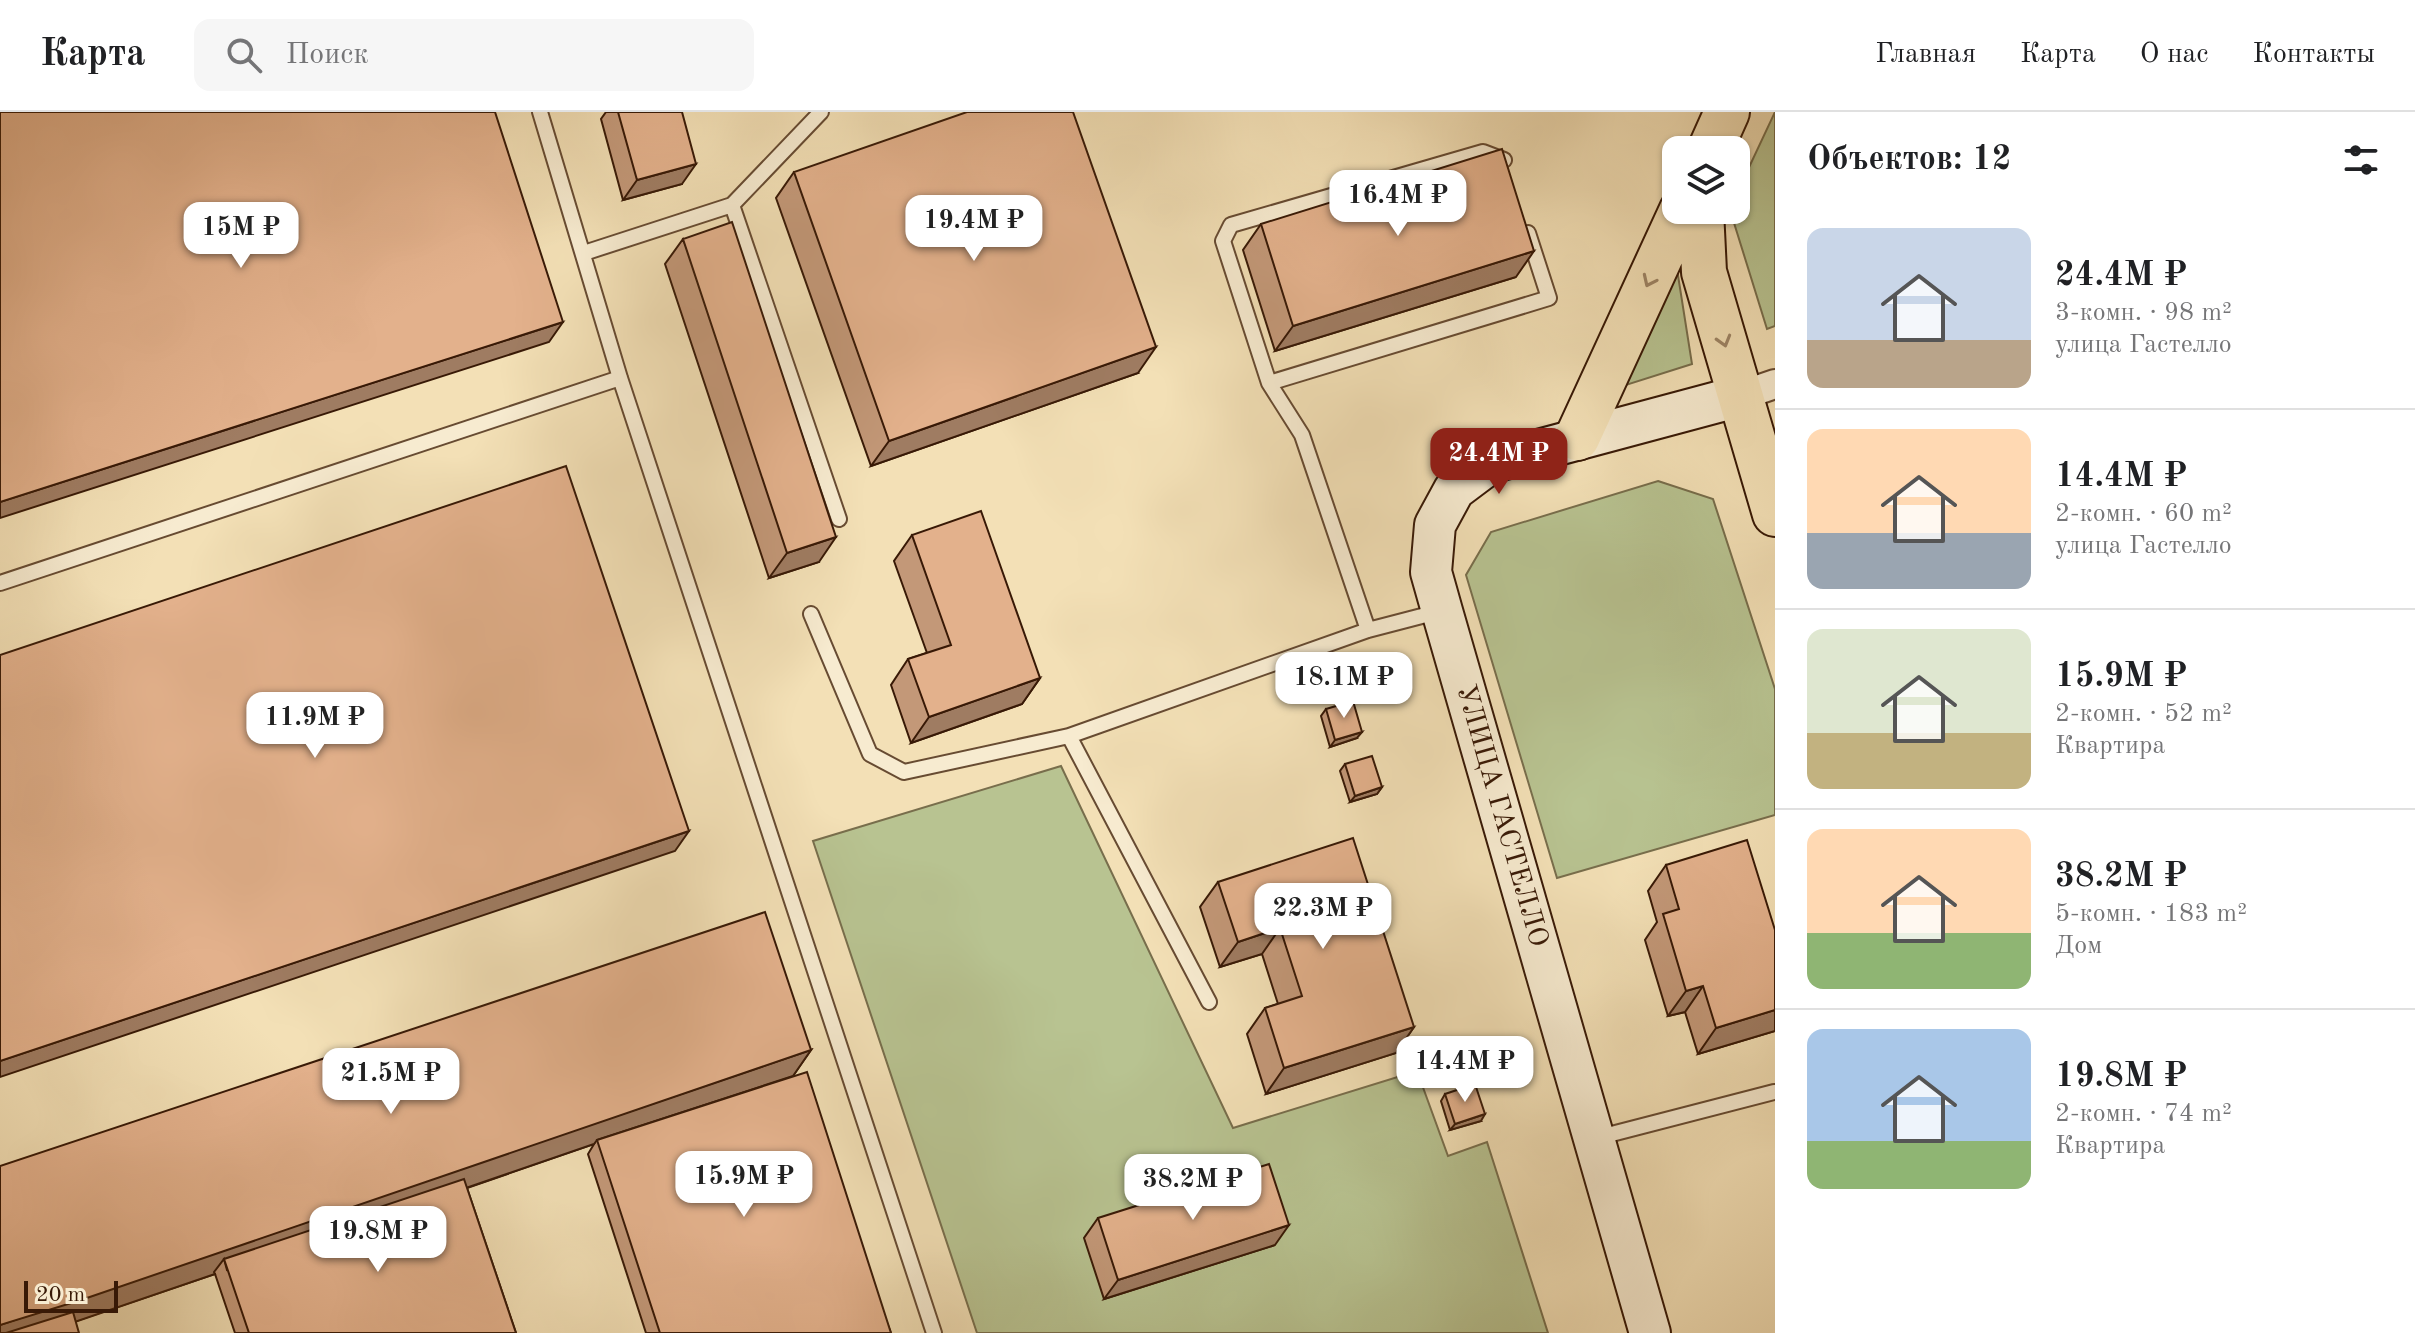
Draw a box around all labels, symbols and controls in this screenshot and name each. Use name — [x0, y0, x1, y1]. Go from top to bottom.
search box — [194, 19, 754, 91]
icon: search — [222, 33, 266, 77]
text: Карта — [40, 36, 146, 74]
text: Поиск — [286, 40, 368, 70]
text: Главная — [1875, 41, 1976, 69]
text: Карта — [2020, 41, 2096, 69]
text: О нас — [2140, 41, 2209, 69]
text: Контакты — [2253, 41, 2375, 69]
map controls — [1662, 136, 1750, 224]
button: layers — [1662, 136, 1750, 224]
icon: filters — [2339, 138, 2383, 182]
text: Объектов: 12 — [1807, 143, 2011, 177]
pin: 16.4M ₽ — [1324, 170, 1472, 238]
text: 16.4M ₽ — [1347, 183, 1449, 209]
pin: 19.4M ₽ — [900, 195, 1048, 263]
pin: 15M ₽ — [185, 202, 297, 270]
text: 19.4M ₽ — [923, 208, 1025, 234]
text: 15M ₽ — [202, 215, 280, 241]
text: 24.4M ₽ — [2055, 259, 2187, 293]
icon: home — [1871, 260, 1967, 356]
one-way arrow — [1643, 272, 1659, 287]
text: 3-комн. · 98 m² — [2055, 300, 2232, 326]
text: улица Гастелло — [2055, 332, 2232, 358]
one-way arrow — [1715, 334, 1732, 347]
pin: 24.4M ₽ — [1425, 428, 1573, 496]
text: 24.4M ₽ — [1448, 441, 1550, 467]
text: 14.4M ₽ — [2055, 460, 2187, 494]
icon: home — [1871, 461, 1967, 557]
text: 2-комн. · 60 m² — [2055, 501, 2232, 527]
text: улица Гастелло — [2055, 533, 2232, 559]
pin: 18.1M ₽ — [1270, 652, 1418, 720]
text: 15.9M ₽ — [2055, 660, 2187, 694]
icon: home — [1871, 661, 1967, 757]
text: 18.1M ₽ — [1293, 665, 1395, 691]
street label: УЛИЦА ГАСТЕЛЛО — [1450, 682, 1552, 950]
pin: 11.9M ₽ — [241, 692, 389, 760]
text: 2-комн. · 52 m² — [2055, 701, 2232, 727]
text: 11.9M ₽ — [264, 705, 366, 731]
text: Квартира — [2055, 733, 2165, 759]
text: 38.2M ₽ — [2055, 860, 2187, 894]
icon: home — [1871, 861, 1967, 957]
pin: 22.3M ₽ — [1249, 883, 1397, 951]
text: 22.3M ₽ — [1272, 896, 1374, 922]
text: 5-комн. · 183 m² — [2055, 901, 2247, 927]
text: Дом — [2055, 933, 2102, 959]
pin: 14.4M ₽ — [1391, 1036, 1539, 1104]
pin: 21.5M ₽ — [317, 1048, 465, 1116]
text: 14.4M ₽ — [1414, 1049, 1516, 1075]
text: 19.8M ₽ — [2055, 1060, 2187, 1094]
text: 21.5M ₽ — [340, 1061, 442, 1087]
icon: home — [1871, 1061, 1967, 1157]
text: 2-комн. · 74 m² — [2055, 1101, 2232, 1127]
text: Квартира — [2055, 1133, 2165, 1159]
pin: 15.9M ₽ — [670, 1151, 818, 1219]
pin: 38.2M ₽ — [1119, 1154, 1267, 1222]
text: 15.9M ₽ — [693, 1164, 795, 1190]
text: 38.2M ₽ — [1142, 1167, 1244, 1193]
pin: 19.8M ₽ — [304, 1206, 452, 1274]
text: 19.8M ₽ — [327, 1219, 429, 1245]
scale bar — [24, 1277, 118, 1313]
text: 20 m — [36, 1284, 85, 1306]

